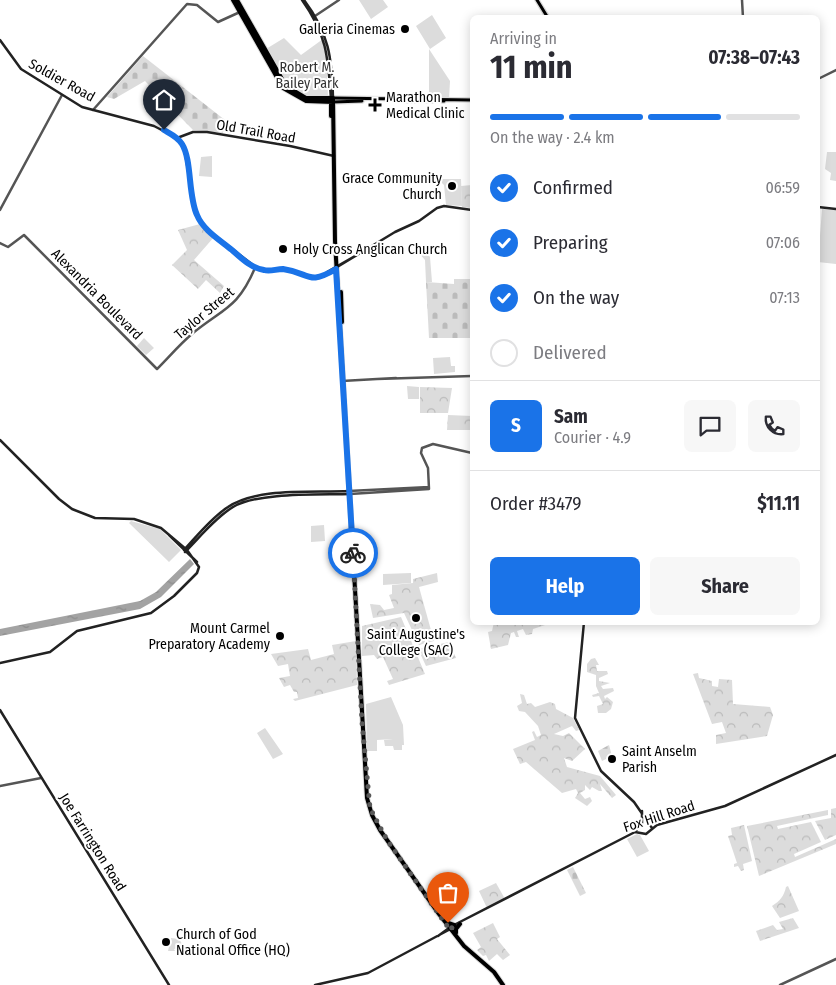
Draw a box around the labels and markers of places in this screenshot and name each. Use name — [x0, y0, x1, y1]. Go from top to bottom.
place label: Galleria Cinemas — [299, 21, 395, 38]
marker: Galleria Cinemas — [399, 23, 411, 35]
pin — [143, 79, 185, 130]
place label: Marathon Medical Clinic — [386, 89, 465, 122]
marker: Marathon Medical Clinic — [368, 98, 382, 112]
place label: Grace Community Church — [342, 170, 443, 203]
marker: Grace Community Church — [446, 180, 458, 192]
place label: Holy Cross Anglican Church — [293, 241, 447, 258]
marker: Holy Cross Anglican Church — [277, 243, 289, 255]
marker: Saint Augustine's College (SAC) — [410, 612, 422, 624]
place label: Mount Carmel Preparatory Academy — [148, 620, 271, 653]
place label: Saint Augustine's College (SAC) — [367, 626, 465, 659]
marker: Mount Carmel Preparatory Academy — [274, 630, 286, 642]
place label: Saint Anselm Parish — [622, 743, 697, 776]
marker: Saint Anselm Parish — [606, 753, 618, 765]
pin — [427, 872, 469, 923]
place label: Church of God National Office (HQ) — [176, 926, 290, 959]
marker: Church of God National Office (HQ) — [160, 936, 172, 948]

